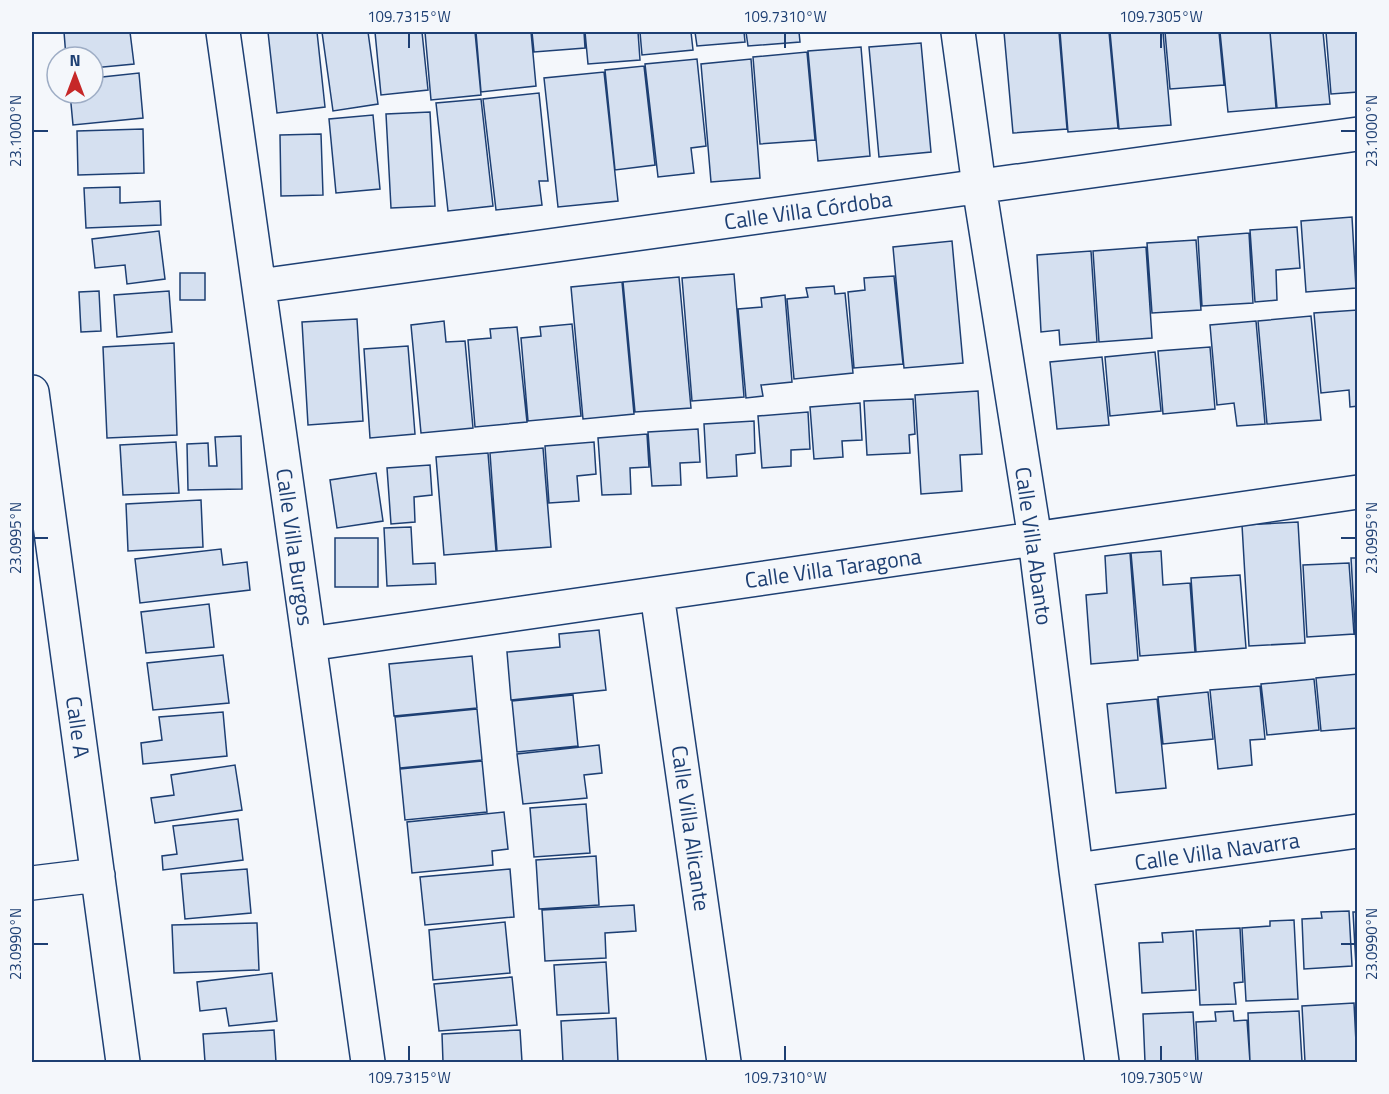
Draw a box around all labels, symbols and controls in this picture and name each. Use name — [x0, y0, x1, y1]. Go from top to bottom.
text: 109.7315°W — [367, 5, 451, 28]
text: 109.7310°W — [743, 5, 827, 28]
text: 109.7305°W — [1119, 5, 1203, 28]
north arrow — [45, 45, 105, 105]
text: N — [69, 48, 81, 72]
text: 23.1000°N — [4, 95, 27, 167]
text: 23.1000°N — [1360, 95, 1383, 167]
street label: Calle Villa Córdoba — [722, 181, 894, 239]
street label: Calle Villa Abanto — [1006, 465, 1062, 627]
street label: Calle Villa Burgos — [267, 466, 323, 628]
text: 23.0995°N — [4, 502, 27, 574]
text: 23.0995°N — [1360, 502, 1383, 574]
street label: Calle Villa Taragona — [743, 539, 923, 597]
street label: Calle A — [57, 694, 99, 760]
street label: Calle Villa Alicante — [663, 743, 719, 913]
street label: Calle Villa Navarra — [1132, 823, 1302, 879]
text: 23.0990°N — [4, 908, 27, 980]
text: 23.0990°N — [1360, 908, 1383, 980]
text: 109.7315°W — [367, 1066, 451, 1089]
text: 109.7310°W — [743, 1066, 827, 1089]
text: 109.7305°W — [1119, 1066, 1203, 1089]

